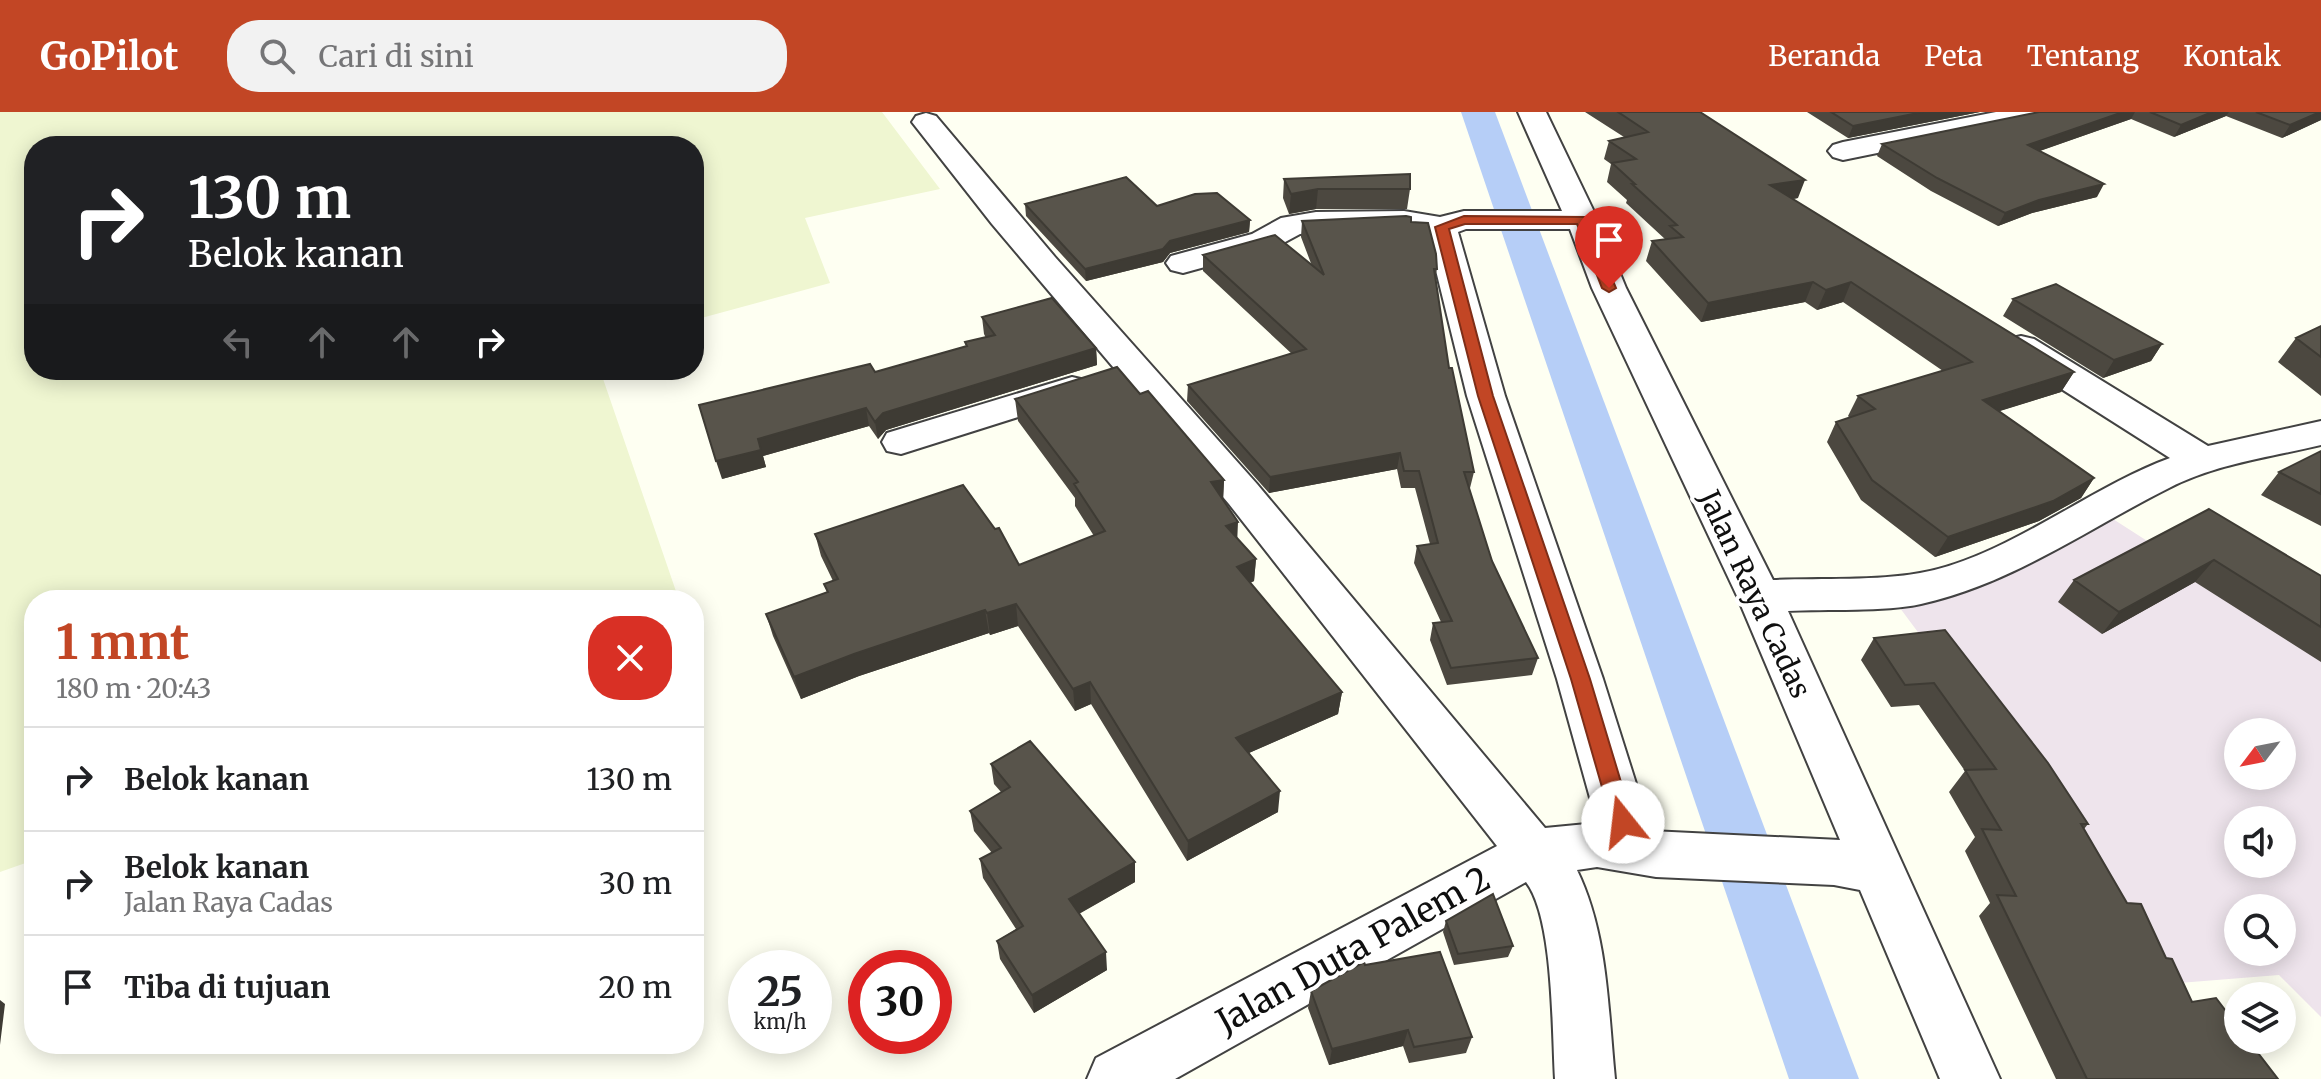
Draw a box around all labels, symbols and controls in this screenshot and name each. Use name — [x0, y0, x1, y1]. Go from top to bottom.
search box — [227, 20, 787, 92]
text: GoPilot — [40, 33, 179, 80]
icon: search — [255, 34, 299, 78]
text: Cari di sini — [319, 37, 474, 75]
text: Beranda — [1768, 38, 1880, 74]
text: Peta — [1924, 38, 1983, 74]
text: Tentang — [2027, 38, 2139, 74]
text: Kontak — [2183, 38, 2281, 74]
text: 130 m — [188, 163, 351, 233]
icon: right — [56, 168, 160, 272]
pin — [1575, 206, 1643, 288]
icon: arrive — [1587, 218, 1631, 262]
text: Belok kanan — [188, 232, 404, 277]
icon: left — [216, 320, 260, 364]
icon: ahead — [300, 320, 344, 364]
icon: ahead — [384, 320, 428, 364]
icon: right — [468, 320, 512, 364]
street label: Jalan Raya Cadas — [1691, 484, 1819, 704]
text: 1 mnt — [56, 612, 189, 672]
button: close — [588, 616, 672, 700]
text: 180 m · 20:43 — [56, 672, 211, 705]
north arrow — [2224, 718, 2296, 790]
map controls — [2224, 718, 2296, 1054]
icon: right — [56, 757, 100, 801]
text: Belok kanan — [124, 760, 309, 798]
text: 130 m — [586, 760, 672, 798]
position arrow — [1581, 780, 1665, 864]
button: sound — [2224, 806, 2296, 878]
text: Belok kanan — [124, 848, 309, 886]
street label: Jalan Duta Palem 2 — [1208, 857, 1497, 1043]
icon: right — [56, 861, 100, 905]
text: 30 m — [599, 864, 672, 902]
text: Jalan Raya Cadas — [124, 886, 333, 919]
button: search — [2224, 894, 2296, 966]
speed limit sign: 30 — [848, 950, 952, 1054]
icon: arrive — [56, 965, 100, 1009]
text: 25 — [757, 967, 803, 1017]
text: Tiba di tujuan — [124, 968, 330, 1006]
text: 20 m — [599, 968, 672, 1006]
button: layers — [2224, 982, 2296, 1054]
text: km/h — [754, 1009, 806, 1034]

